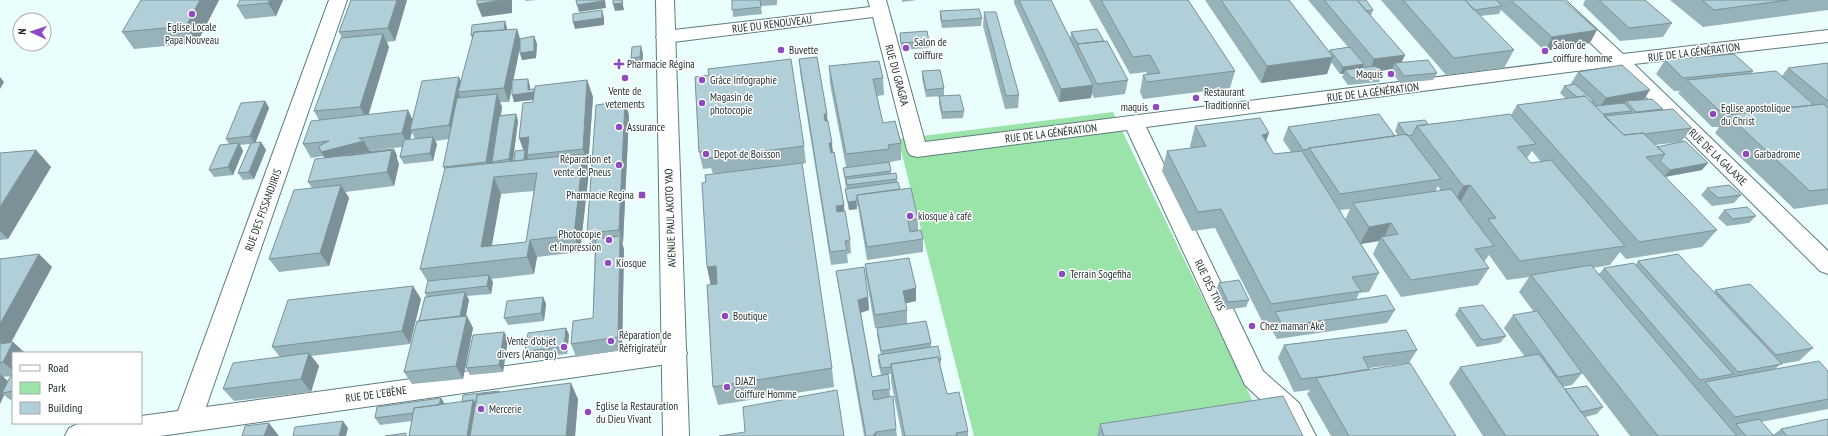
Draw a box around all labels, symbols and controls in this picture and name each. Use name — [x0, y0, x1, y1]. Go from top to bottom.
marker: Eglise Locale Papa Nouveau — [187, 9, 197, 19]
north arrow — [12, 12, 52, 52]
street label: RUE DU RENOUVEAU — [731, 12, 813, 36]
place label: Eglise Locale Papa Nouveau — [165, 20, 219, 47]
text: N — [15, 28, 29, 35]
place label: Salon de coiffure — [914, 35, 947, 62]
place label: Salon de coiffure homme — [1553, 38, 1613, 65]
street label: RUE DE LA GÉNÉRATION — [1647, 39, 1741, 65]
place label: Buvette — [789, 43, 819, 57]
street label: RUE DU GRAGRA — [882, 43, 912, 108]
marker: Salon de coiffure — [901, 43, 911, 53]
marker: Buvette — [776, 45, 786, 55]
marker: Salon de coiffure homme — [1540, 46, 1550, 56]
place label: Pharmacie Régina — [627, 57, 695, 71]
marker: Pharmacie Régina — [614, 59, 624, 69]
place label: Maquis — [1356, 67, 1383, 81]
marker: Maquis — [1386, 69, 1396, 79]
marker: Vente de vetements — [620, 73, 630, 83]
place label: Grâce Infographie — [710, 73, 777, 87]
marker: Grâce Infographie — [697, 75, 707, 85]
street label: RUE DE LA GÉNÉRATION — [1326, 79, 1420, 105]
place label: Vente de vetements — [605, 84, 645, 111]
place label: Restaurant Traditionnel — [1204, 85, 1250, 112]
place label: Magasin de photocopie — [710, 90, 754, 117]
marker: Restaurant Traditionnel — [1191, 93, 1201, 103]
marker: Magasin de photocopie — [697, 98, 707, 108]
place label: maquis — [1121, 100, 1148, 114]
place label: Eglise apostolique du Christ — [1721, 101, 1791, 128]
marker: maquis — [1151, 102, 1161, 112]
marker: Eglise apostolique du Christ — [1708, 109, 1718, 119]
place label: Assurance — [627, 120, 665, 134]
street label: RUE DE LA GÉNÉRATION — [1004, 120, 1098, 146]
marker: Assurance — [614, 122, 624, 132]
street label: RUE DE LA GALAXIE — [1686, 126, 1750, 189]
place label: Depot de Boisson — [714, 147, 780, 161]
place label: Garbadrome — [1754, 147, 1801, 161]
marker: Depot de Boisson — [701, 149, 711, 159]
marker: Garbadrome — [1741, 149, 1751, 159]
place label: Réparation et vente de Pneus — [553, 152, 611, 179]
marker: Réparation et vente de Pneus — [614, 160, 624, 170]
street label: RUE DES FISSANDJIRIS — [242, 167, 285, 253]
street label: AVENUE PAUL AKOTO YAO — [661, 168, 679, 268]
place label: Pharmacie Regina — [566, 188, 634, 202]
marker: Pharmacie Regina — [637, 190, 647, 200]
place label: kiosque à café — [918, 209, 972, 223]
marker: kiosque à café — [905, 211, 915, 221]
place label: Photocopie et Impression — [550, 227, 601, 254]
marker: Photocopie et Impression — [604, 235, 614, 245]
place label: Kiosque — [616, 256, 647, 270]
street label: RUE DES TIVIS — [1192, 257, 1229, 313]
marker: Kiosque — [603, 258, 613, 268]
place label: Terrain Sogefiha — [1070, 267, 1131, 281]
marker: Terrain Sogefiha — [1057, 269, 1067, 279]
place label: Boutique — [733, 309, 768, 323]
marker: Boutique — [720, 311, 730, 321]
place label: Chez maman Aké — [1260, 319, 1325, 333]
marker: Chez maman Aké — [1247, 321, 1257, 331]
place label: Réparation de Réfrigirateur — [619, 328, 672, 355]
place label: Vente d'objet divers (Anango) — [497, 334, 556, 361]
marker: Réparation de Réfrigirateur — [606, 336, 616, 346]
marker: Vente d'objet divers (Anango) — [559, 342, 569, 352]
legend — [12, 352, 142, 424]
text: Road — [48, 360, 68, 375]
place label: DJAZI Coiffure Homme — [735, 374, 797, 401]
text: Park — [48, 380, 66, 395]
marker: DJAZI Coiffure Homme — [722, 382, 732, 392]
street label: RUE DE L'EBÈNE — [345, 383, 408, 405]
place label: Eglise la Restauration du Dieu Vivant — [596, 399, 678, 426]
text: Building — [48, 400, 83, 415]
place label: Mercerie — [489, 402, 522, 416]
marker: Mercerie — [476, 404, 486, 414]
marker: Eglise la Restauration du Dieu Vivant — [583, 407, 593, 417]

